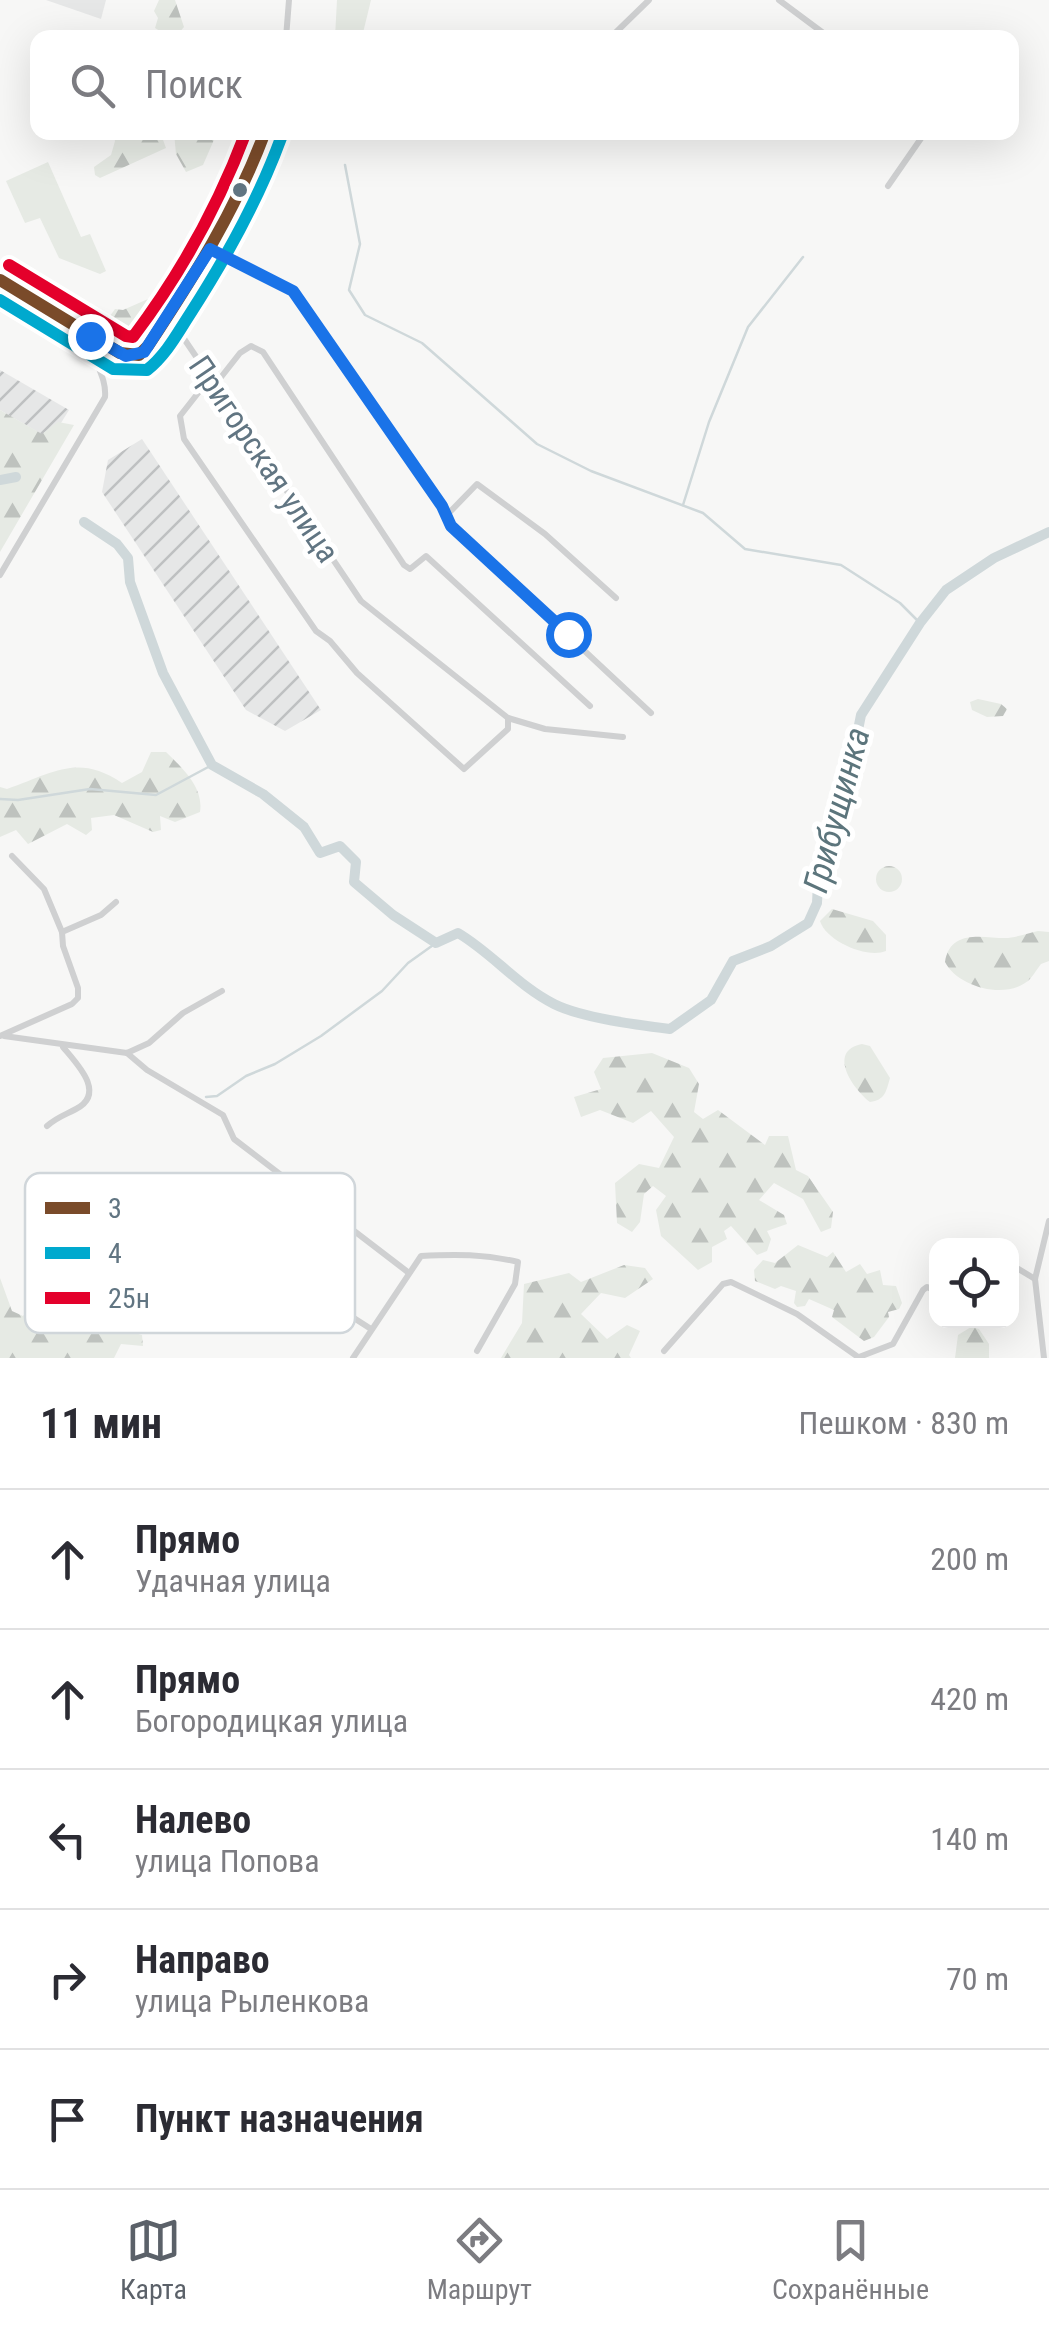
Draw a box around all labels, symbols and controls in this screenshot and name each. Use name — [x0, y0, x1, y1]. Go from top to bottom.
search box — [30, 30, 1019, 140]
icon: search — [65, 58, 120, 113]
text: Поиск — [145, 63, 243, 107]
unlabelled marker — [230, 180, 250, 200]
route end — [68, 314, 114, 360]
street label: Пригорская улица — [181, 348, 347, 570]
route start — [546, 612, 592, 658]
water label: Грибущинка — [795, 723, 879, 897]
legend — [25, 1173, 355, 1333]
text: 3 — [108, 1192, 122, 1225]
text: 4 — [108, 1237, 122, 1270]
map controls — [929, 1238, 1019, 1328]
button: locate — [929, 1238, 1019, 1328]
text: 25н — [108, 1282, 150, 1315]
text: 11 мин — [40, 1399, 162, 1448]
text: Пешком · 830 m — [799, 1404, 1009, 1442]
text: Прямо — [135, 1518, 240, 1562]
icon: ahead — [40, 1532, 95, 1587]
text: 200 m — [930, 1540, 1009, 1578]
text: Удачная улица — [135, 1562, 331, 1600]
text: Прямо — [135, 1658, 240, 1702]
icon: ahead — [40, 1672, 95, 1727]
text: 420 m — [930, 1680, 1009, 1718]
text: Богородицкая улица — [135, 1702, 408, 1740]
text: Налево — [135, 1798, 251, 1842]
icon: left — [40, 1812, 95, 1867]
text: 140 m — [930, 1820, 1009, 1858]
text: улица Попова — [135, 1842, 319, 1880]
text: Направо — [135, 1938, 270, 1982]
icon: right — [40, 1952, 95, 2007]
text: 70 m — [946, 1960, 1009, 1998]
text: улица Рыленкова — [135, 1982, 369, 2020]
icon: arrive — [40, 2092, 95, 2147]
text: Пункт назначения — [135, 2097, 424, 2141]
tab: Карта — [120, 2213, 187, 2306]
tab: Маршрут — [427, 2213, 532, 2306]
tab: Сохранённые — [772, 2213, 929, 2306]

